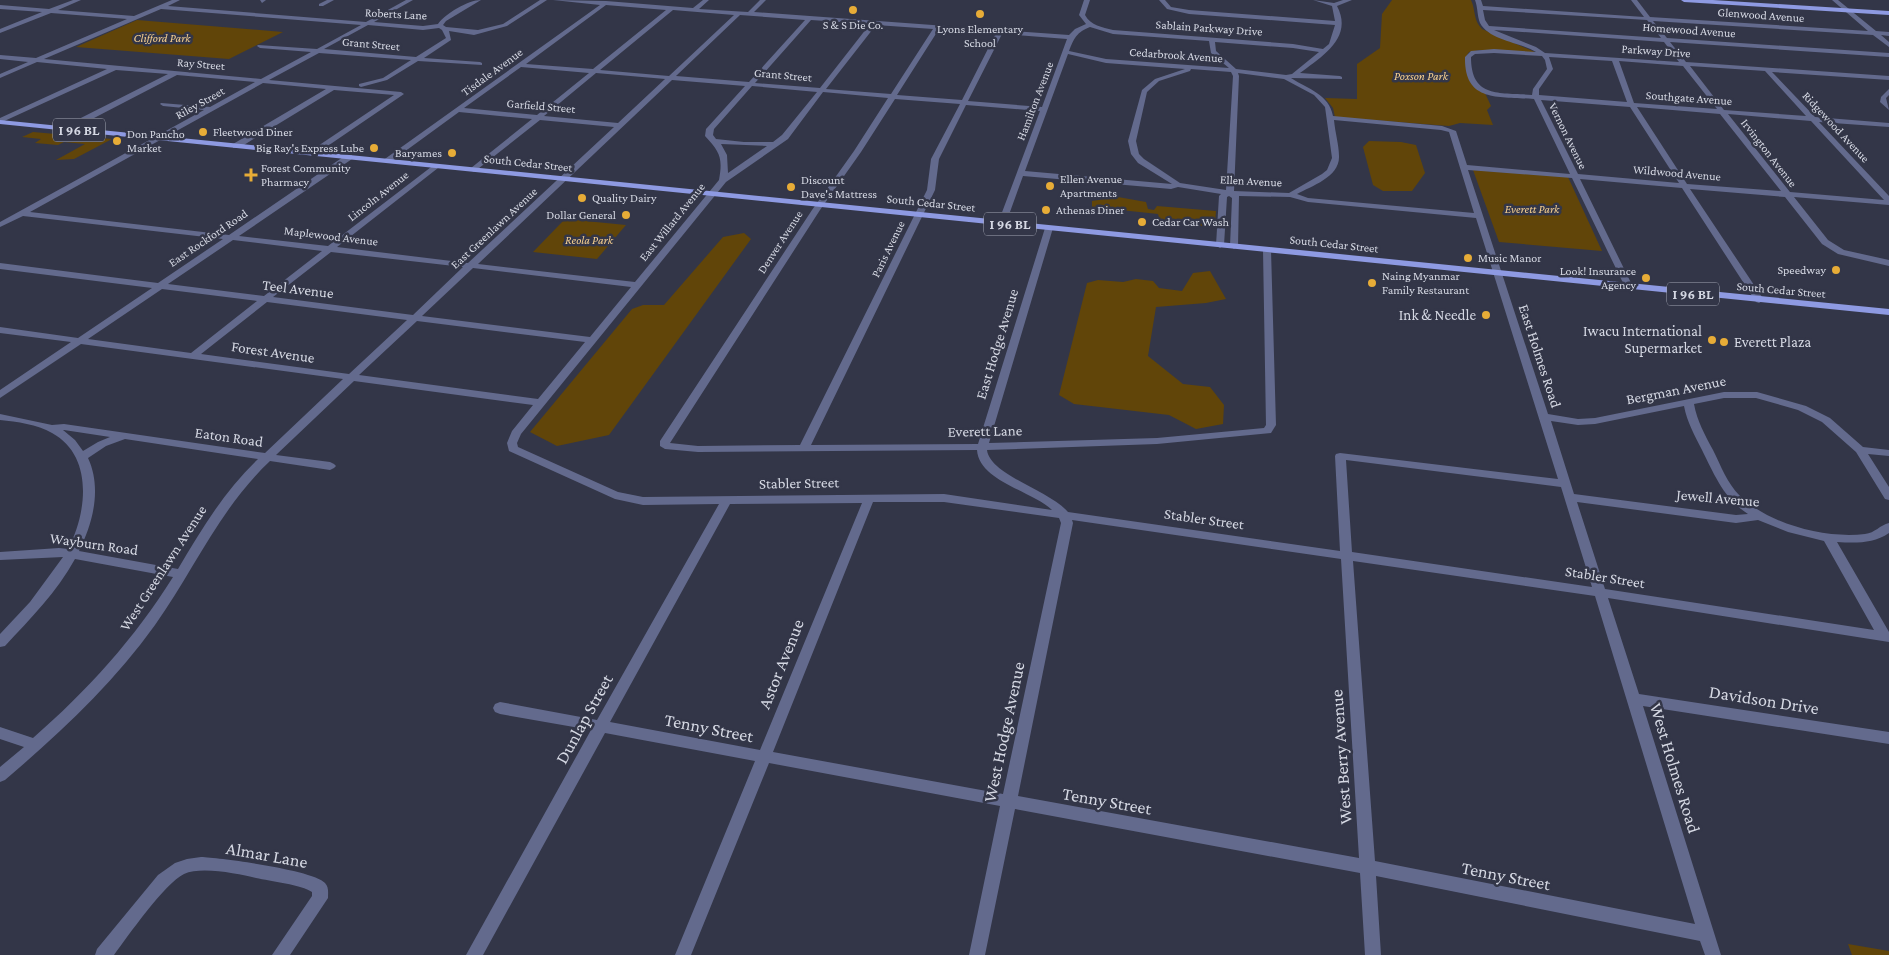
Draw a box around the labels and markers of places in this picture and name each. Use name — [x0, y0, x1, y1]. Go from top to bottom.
marker: S & S Die Co. — [847, 4, 859, 16]
marker: Lyons Elementary School — [974, 8, 986, 20]
place label: S & S Die Co. — [823, 18, 884, 32]
place label: Lyons Elementary School — [937, 22, 1024, 50]
place label: Fleetwood Diner — [213, 125, 294, 139]
marker: Fleetwood Diner — [197, 126, 209, 138]
place label: Don Pancho Market — [127, 127, 185, 155]
marker: Don Pancho Market — [111, 135, 123, 147]
place label: Big Ray's Express Lube — [256, 141, 364, 155]
marker: Big Ray's Express Lube — [368, 142, 380, 154]
place label: Baryames — [395, 146, 442, 160]
marker: Baryames — [446, 147, 458, 159]
place label: Forest Community Pharmacy — [261, 161, 351, 189]
marker: Forest Community Pharmacy — [245, 169, 257, 181]
place label: Ellen Avenue Apartments — [1060, 172, 1122, 200]
place label: Discount Dave's Mattress — [801, 173, 877, 201]
marker: Ellen Avenue Apartments — [1044, 180, 1056, 192]
marker: Discount Dave's Mattress — [785, 181, 797, 193]
place label: Quality Dairy — [592, 191, 657, 205]
marker: Quality Dairy — [576, 192, 588, 204]
place label: Athenas Diner — [1056, 203, 1125, 217]
marker: Athenas Diner — [1040, 204, 1052, 216]
place label: Dollar General — [546, 208, 616, 222]
marker: Dollar General — [620, 209, 632, 221]
place label: Cedar Car Wash — [1152, 215, 1230, 229]
marker: Cedar Car Wash — [1136, 216, 1148, 228]
place label: Music Manor — [1478, 251, 1542, 265]
marker: Music Manor — [1462, 252, 1474, 264]
place label: Speedway — [1777, 263, 1826, 277]
place label: Look! Insurance Agency — [1560, 264, 1636, 292]
marker: Speedway — [1830, 264, 1842, 276]
place label: Naing Myanmar Family Restaurant — [1382, 269, 1470, 297]
marker: Look! Insurance Agency — [1640, 272, 1652, 284]
marker: Naing Myanmar Family Restaurant — [1366, 277, 1378, 289]
place label: Ink & Needle — [1399, 307, 1476, 323]
marker: Ink & Needle — [1480, 309, 1492, 321]
place label: Iwacu International Supermarket — [1583, 323, 1703, 357]
marker: Iwacu International Supermarket — [1706, 334, 1718, 346]
place label: Everett Plaza — [1734, 334, 1811, 350]
marker: Everett Plaza — [1718, 336, 1730, 348]

